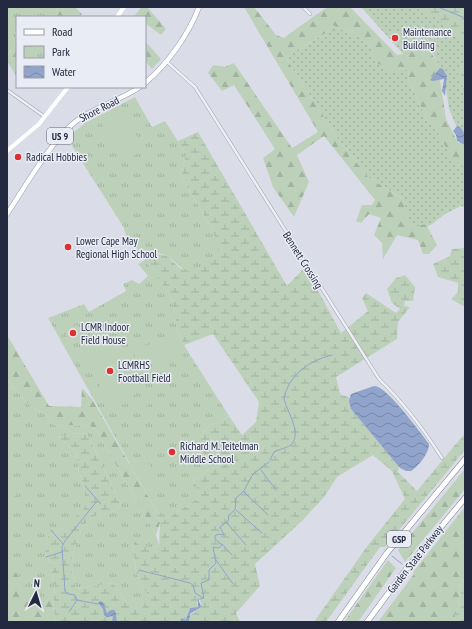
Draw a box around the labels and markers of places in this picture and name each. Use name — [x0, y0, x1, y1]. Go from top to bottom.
place label: Maintenance Building — [403, 25, 452, 52]
marker: Maintenance Building — [390, 33, 400, 43]
place label: Radical Hobbies — [26, 150, 87, 164]
marker: Radical Hobbies — [13, 152, 23, 162]
place label: Lower Cape May Regional High School — [76, 234, 157, 261]
marker: Lower Cape May Regional High School — [63, 242, 73, 252]
place label: LCMR Indoor Field House — [81, 320, 129, 347]
marker: LCMR Indoor Field House — [68, 328, 78, 338]
place label: LCMRHS Football Field — [118, 358, 171, 385]
marker: LCMRHS Football Field — [105, 366, 115, 376]
place label: Richard M. Teitelman Middle School — [180, 439, 259, 466]
marker: Richard M. Teitelman Middle School — [167, 447, 177, 457]

